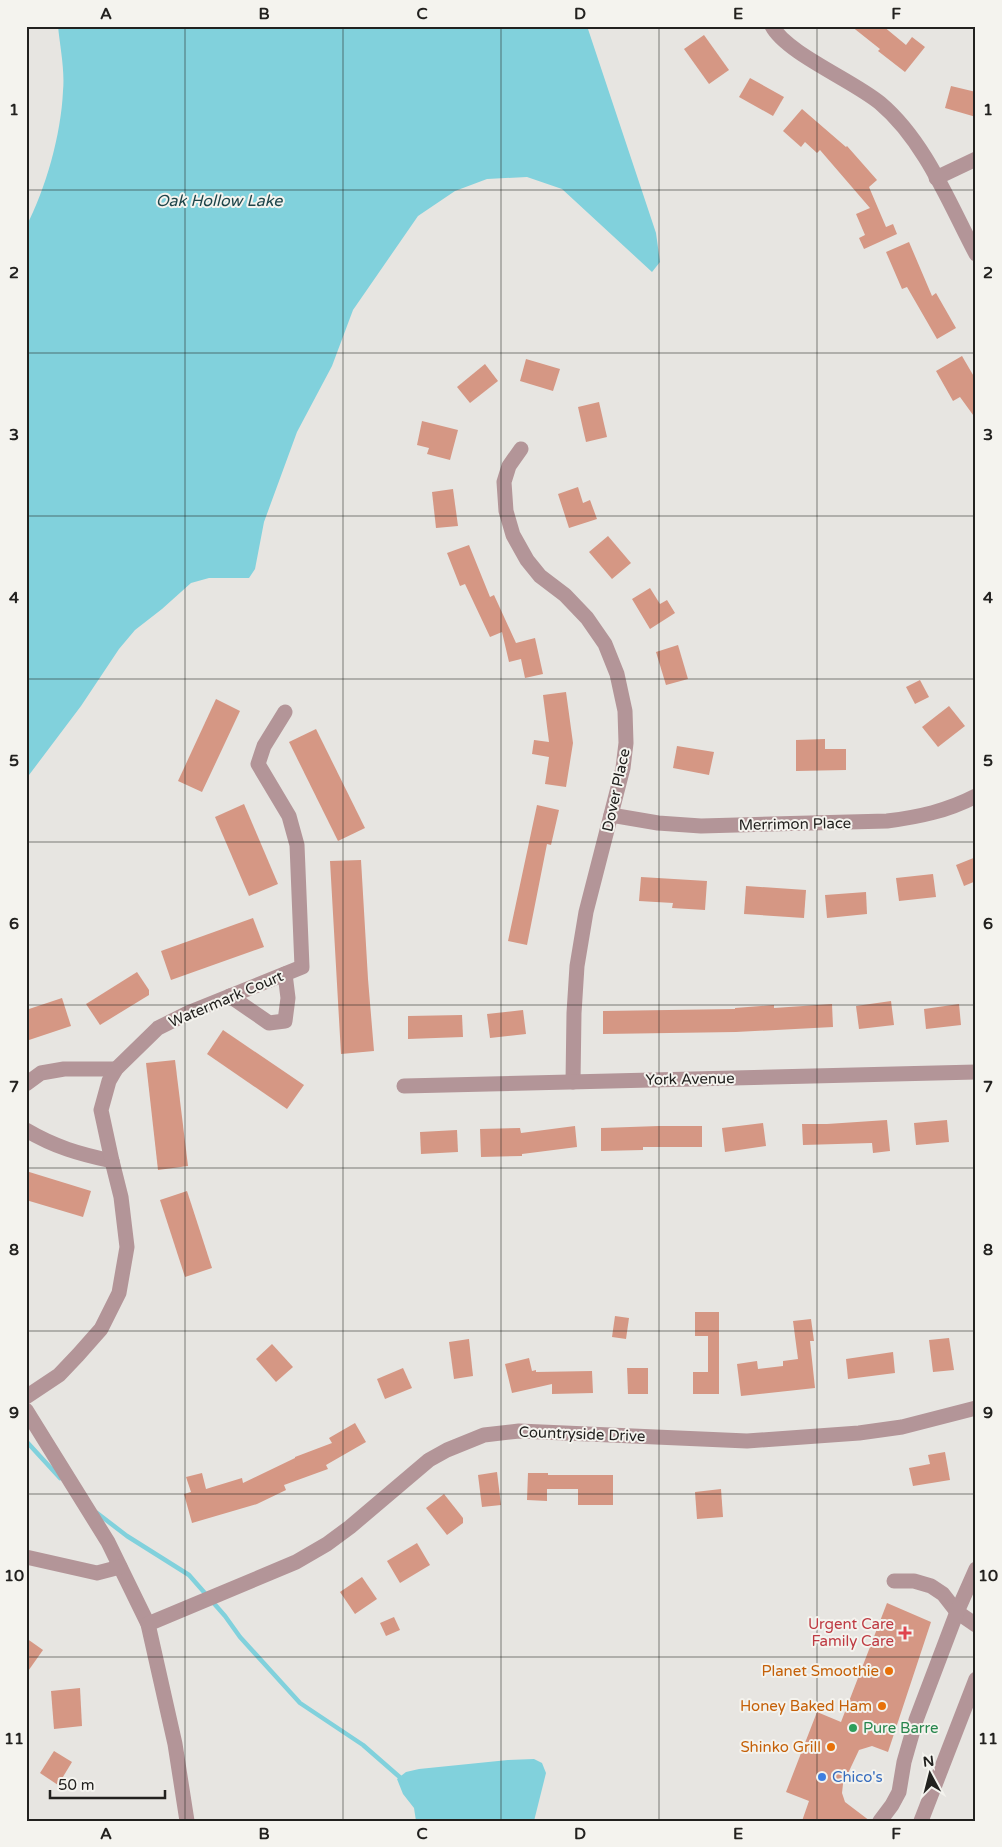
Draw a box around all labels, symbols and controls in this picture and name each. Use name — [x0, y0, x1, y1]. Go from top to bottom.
text: A — [100, 4, 112, 24]
text: B — [258, 4, 270, 24]
text: C — [416, 4, 428, 24]
text: D — [574, 4, 586, 24]
text: E — [733, 4, 743, 24]
text: F — [891, 4, 901, 24]
text: 1 — [9, 100, 19, 120]
text: 1 — [983, 100, 993, 120]
water label: Oak Hollow Lake — [156, 191, 283, 211]
text: 2 — [9, 263, 19, 283]
text: 2 — [983, 263, 993, 283]
text: 3 — [9, 425, 19, 445]
text: 3 — [983, 425, 993, 445]
text: 4 — [9, 588, 19, 608]
text: 4 — [983, 588, 993, 608]
street label: Dover Place — [598, 747, 634, 833]
text: 5 — [9, 751, 19, 771]
text: 5 — [983, 751, 993, 771]
street label: Merrimon Place — [739, 814, 851, 834]
text: 6 — [9, 914, 19, 934]
text: 6 — [983, 914, 993, 934]
street label: Watermark Court — [166, 967, 286, 1031]
street label: York Avenue — [645, 1069, 735, 1089]
text: 7 — [9, 1077, 19, 1097]
text: 7 — [983, 1077, 993, 1097]
text: 8 — [9, 1240, 19, 1260]
text: 8 — [983, 1240, 993, 1260]
text: 9 — [9, 1403, 19, 1423]
text: 9 — [983, 1403, 993, 1423]
street label: Countryside Drive — [518, 1423, 646, 1445]
text: 10 — [4, 1566, 24, 1586]
text: 10 — [978, 1566, 998, 1586]
place label: Urgent Care Family Care — [808, 1615, 894, 1650]
marker: Urgent Care Family Care — [898, 1626, 912, 1640]
place label: Planet Smoothie — [761, 1662, 879, 1680]
marker: Planet Smoothie — [883, 1665, 895, 1677]
place label: Honey Baked Ham — [740, 1697, 872, 1715]
marker: Honey Baked Ham — [876, 1700, 888, 1712]
place label: Pure Barre — [863, 1719, 939, 1737]
marker: Pure Barre — [847, 1722, 859, 1734]
text: 11 — [4, 1729, 24, 1749]
text: 11 — [978, 1729, 998, 1749]
place label: Shinko Grill — [741, 1738, 821, 1756]
marker: Shinko Grill — [825, 1741, 837, 1753]
north arrow — [904, 1750, 954, 1800]
text: N — [922, 1752, 935, 1771]
scale bar — [50, 1767, 165, 1799]
place label: Chico's — [832, 1768, 883, 1786]
marker: Chico's — [816, 1771, 828, 1783]
text: 50 m — [58, 1776, 95, 1794]
text: A — [100, 1824, 112, 1844]
text: B — [258, 1824, 270, 1844]
text: C — [416, 1824, 428, 1844]
text: D — [574, 1824, 586, 1844]
text: E — [733, 1824, 743, 1844]
text: F — [891, 1824, 901, 1844]

